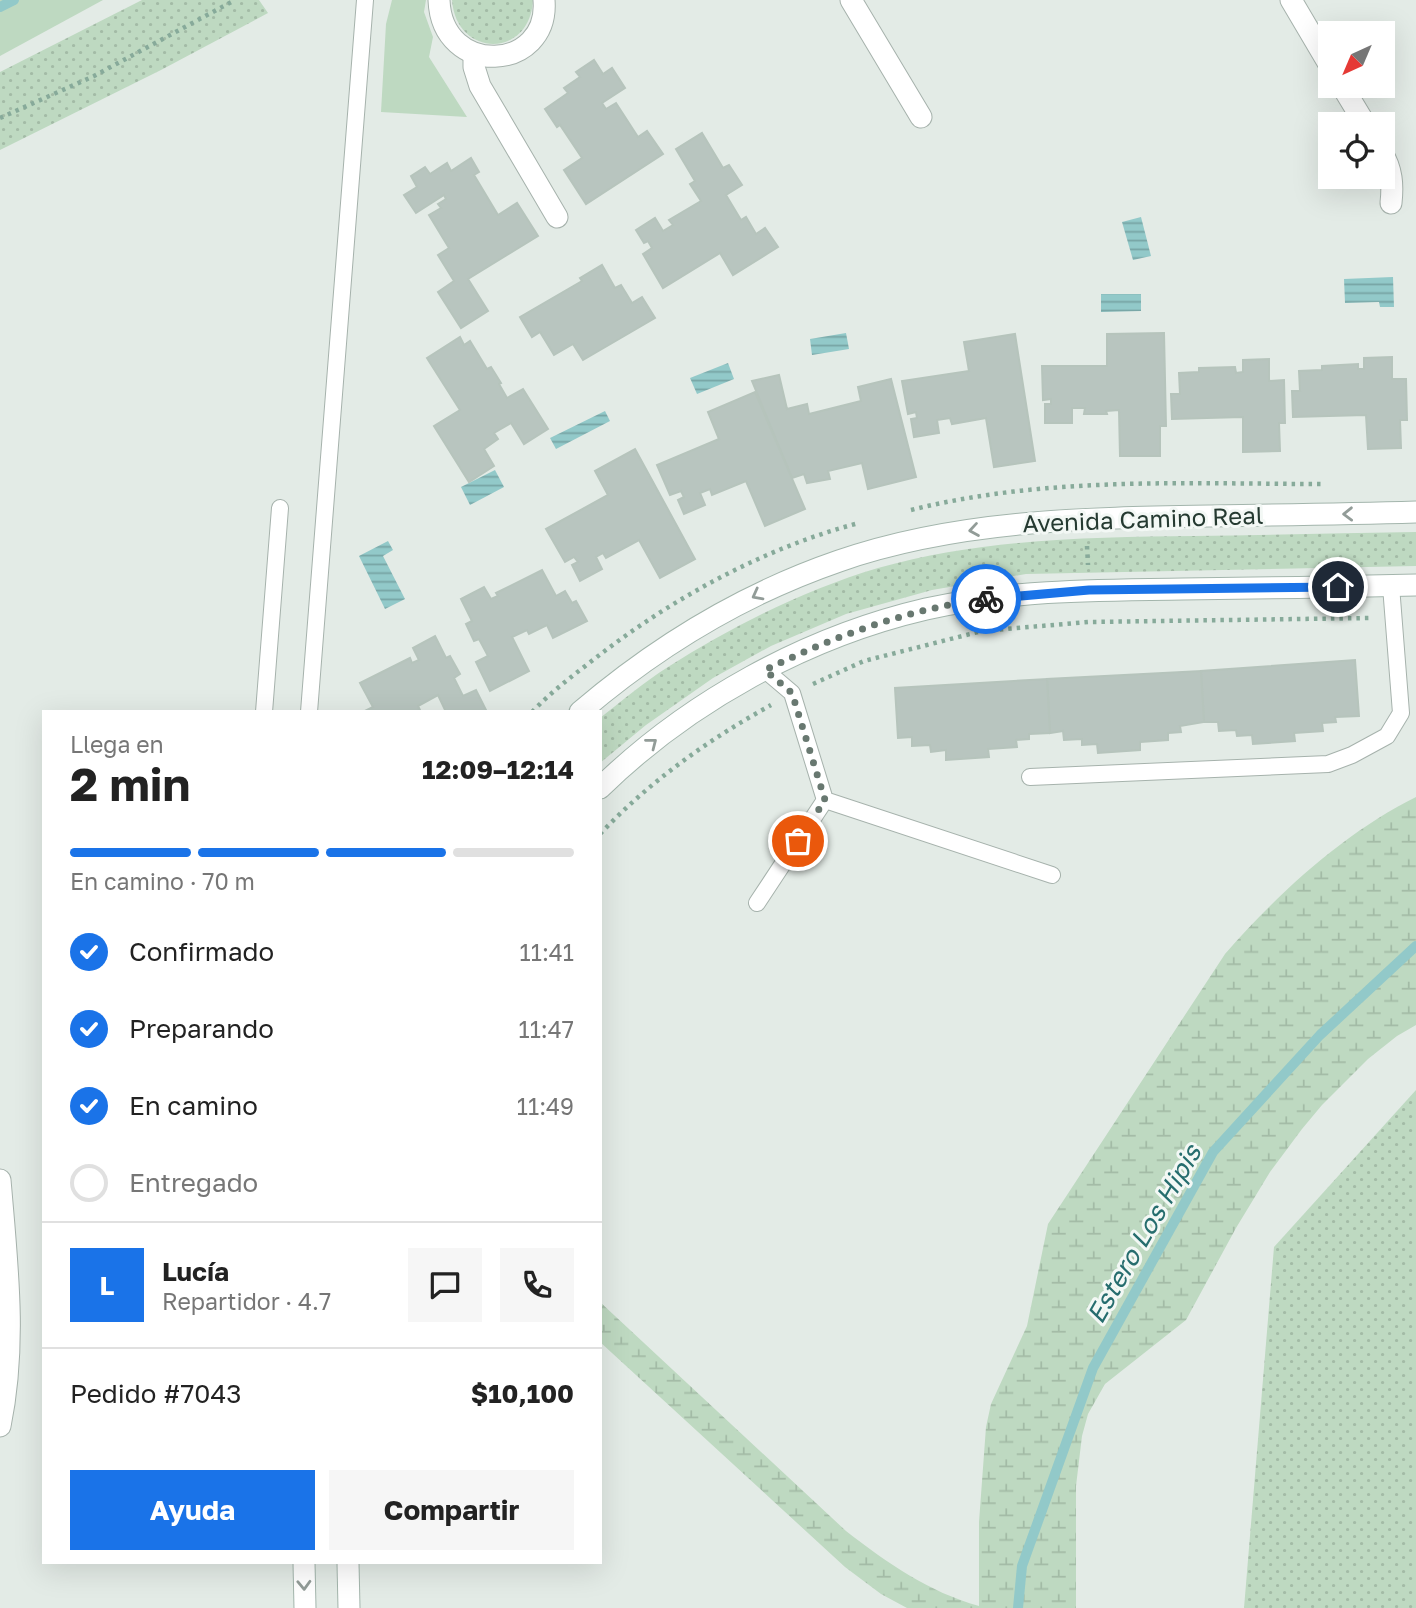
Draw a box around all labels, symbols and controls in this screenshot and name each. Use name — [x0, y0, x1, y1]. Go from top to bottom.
north arrow — [1318, 21, 1395, 98]
map controls — [1318, 21, 1395, 189]
button: locate — [1318, 112, 1395, 189]
street label: Avenida Camino Real — [1022, 500, 1264, 537]
one-way arrow — [1342, 506, 1353, 521]
one-way arrow — [968, 522, 980, 537]
pin — [1308, 557, 1368, 617]
courier — [951, 564, 1021, 634]
icon: home — [1319, 568, 1357, 606]
icon: bike — [967, 580, 1005, 618]
one-way arrow — [752, 587, 764, 601]
text: Llega en — [70, 730, 164, 758]
one-way arrow — [644, 739, 656, 752]
text: 12:09–12:14 — [422, 754, 574, 785]
text: 2 min — [70, 756, 190, 811]
pin — [768, 811, 828, 871]
icon: bag — [779, 822, 817, 860]
text: En camino · 70 m — [70, 867, 255, 895]
icon: check — [70, 933, 108, 971]
text: Confirmado — [129, 936, 274, 967]
text: 11:41 — [520, 938, 574, 966]
icon: check — [70, 1010, 108, 1048]
text: Preparando — [129, 1013, 274, 1044]
text: 11:47 — [519, 1015, 574, 1043]
icon: check — [70, 1087, 108, 1125]
text: En camino — [129, 1090, 258, 1121]
text: 11:49 — [517, 1092, 574, 1120]
water label: Estero Los Hipis — [1080, 1138, 1208, 1329]
text: Entregado — [129, 1167, 258, 1198]
button: chat — [408, 1248, 482, 1322]
button: phone — [500, 1248, 574, 1322]
text: Lucía — [162, 1256, 229, 1287]
text: L — [100, 1270, 114, 1301]
text: Repartidor · 4.7 — [162, 1287, 331, 1315]
text: Pedido #7043 — [70, 1378, 242, 1409]
text: $10,100 — [471, 1378, 574, 1409]
button: Ayuda — [70, 1470, 315, 1550]
button: Compartir — [329, 1470, 574, 1550]
one-way arrow — [297, 1580, 312, 1591]

